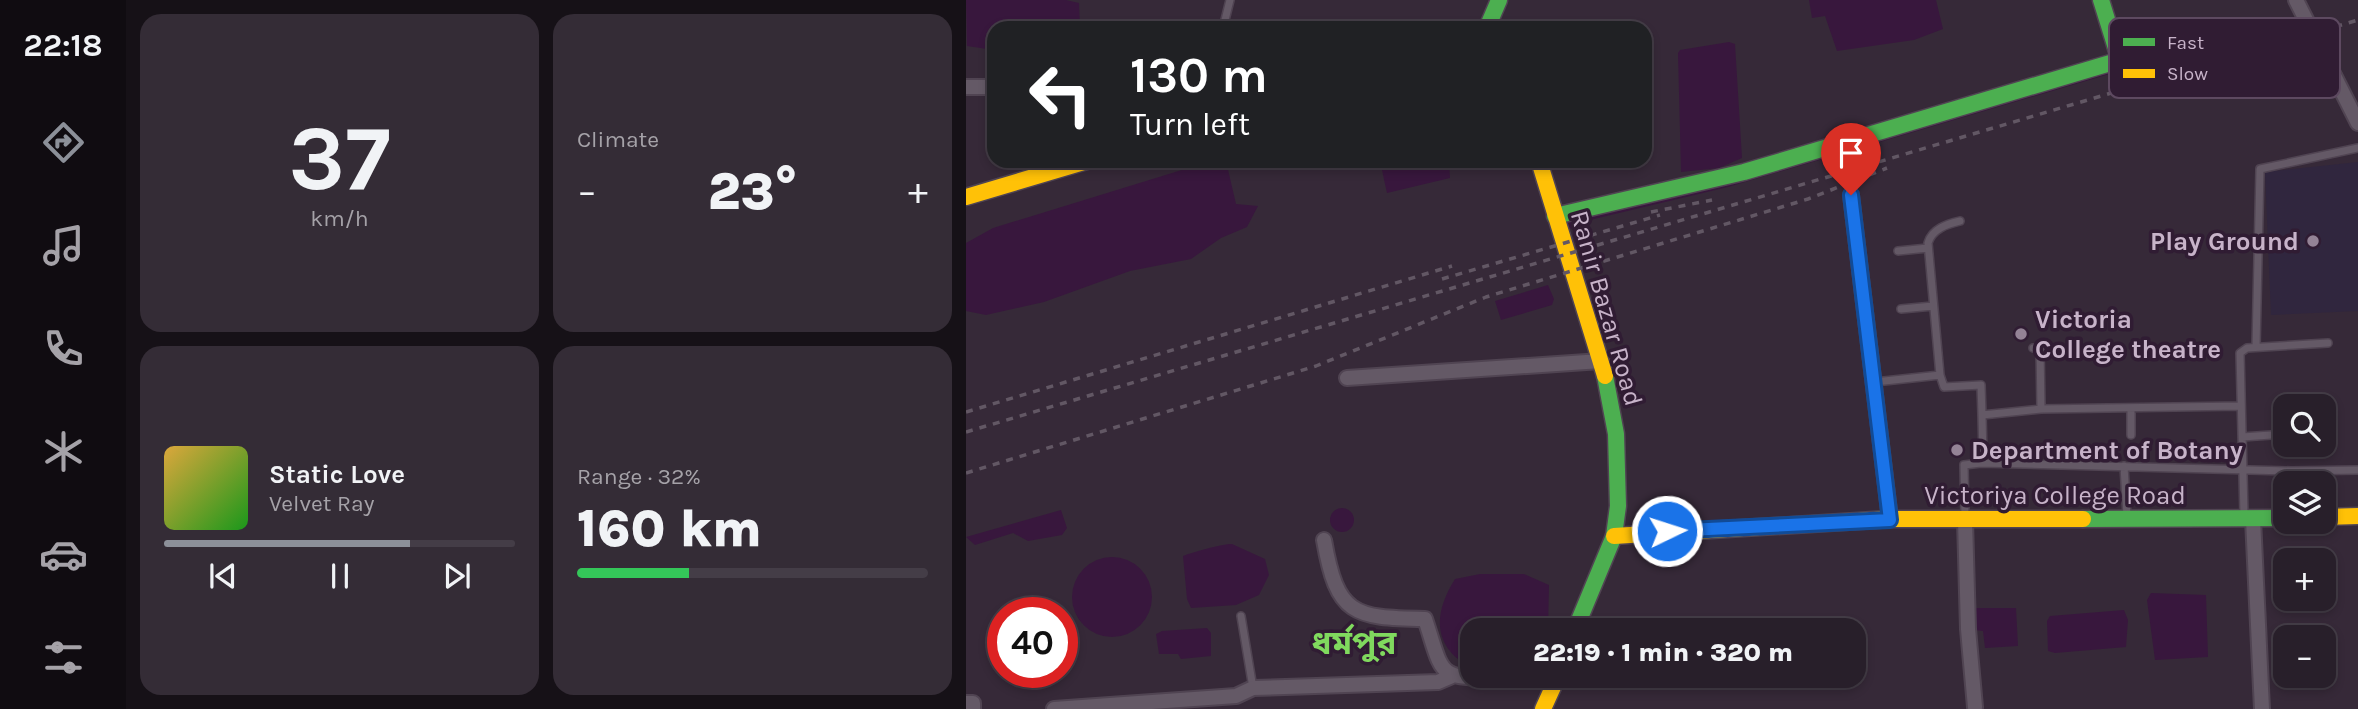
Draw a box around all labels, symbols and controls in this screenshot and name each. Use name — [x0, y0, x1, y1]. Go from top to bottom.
legend — [2109, 18, 2340, 98]
text: 22:18 — [23, 27, 103, 64]
text: Fast — [2167, 32, 2204, 54]
text: 130 m — [1130, 47, 1268, 104]
icon: left — [1015, 49, 1106, 140]
text: Slow — [2167, 63, 2208, 85]
text: 37 — [289, 106, 390, 212]
text: Turn left — [1130, 106, 1250, 143]
icon: directions — [39, 118, 88, 167]
pin — [1821, 123, 1881, 195]
text: Climate — [577, 126, 659, 153]
icon: arrive — [1832, 134, 1870, 172]
text: 23° — [708, 161, 797, 222]
text: − — [577, 169, 597, 214]
text: + — [908, 169, 928, 214]
text: km/h — [310, 205, 369, 232]
street label: Ranir Bazar Road — [1564, 207, 1649, 409]
icon: music — [39, 221, 88, 270]
place label: Play Ground — [2150, 226, 2299, 257]
marker: Play Ground — [2305, 233, 2321, 249]
place label: Victoria College theatre — [2035, 304, 2221, 365]
icon: phone — [39, 324, 88, 373]
marker: Victoria College theatre — [2013, 326, 2029, 342]
map controls — [2273, 394, 2336, 688]
button: search — [2273, 394, 2336, 457]
icon: climate — [39, 427, 88, 476]
place label: Department of Botany — [1971, 435, 2243, 466]
marker: Department of Botany — [1949, 442, 1965, 458]
text: Static Love — [269, 459, 405, 490]
text: Range · 32% — [577, 463, 701, 490]
button: layers — [2273, 471, 2336, 534]
street label: Victoriya College Road — [1924, 480, 2186, 511]
text: Velvet Ray — [269, 490, 374, 517]
position arrow — [1630, 494, 1704, 568]
text: 160 km — [577, 498, 762, 559]
icon: car — [39, 530, 88, 579]
button: + — [2273, 548, 2336, 611]
icon: previous — [204, 557, 242, 595]
icon: pause — [321, 557, 359, 595]
icon: next — [438, 557, 476, 595]
speed limit sign: 40 — [987, 597, 1078, 688]
district label: ধর্মপুর — [1312, 623, 1398, 663]
button: − — [2273, 625, 2336, 688]
icon: filters — [39, 633, 88, 682]
text: 22:19 · 1 min · 320 m — [1533, 637, 1793, 668]

